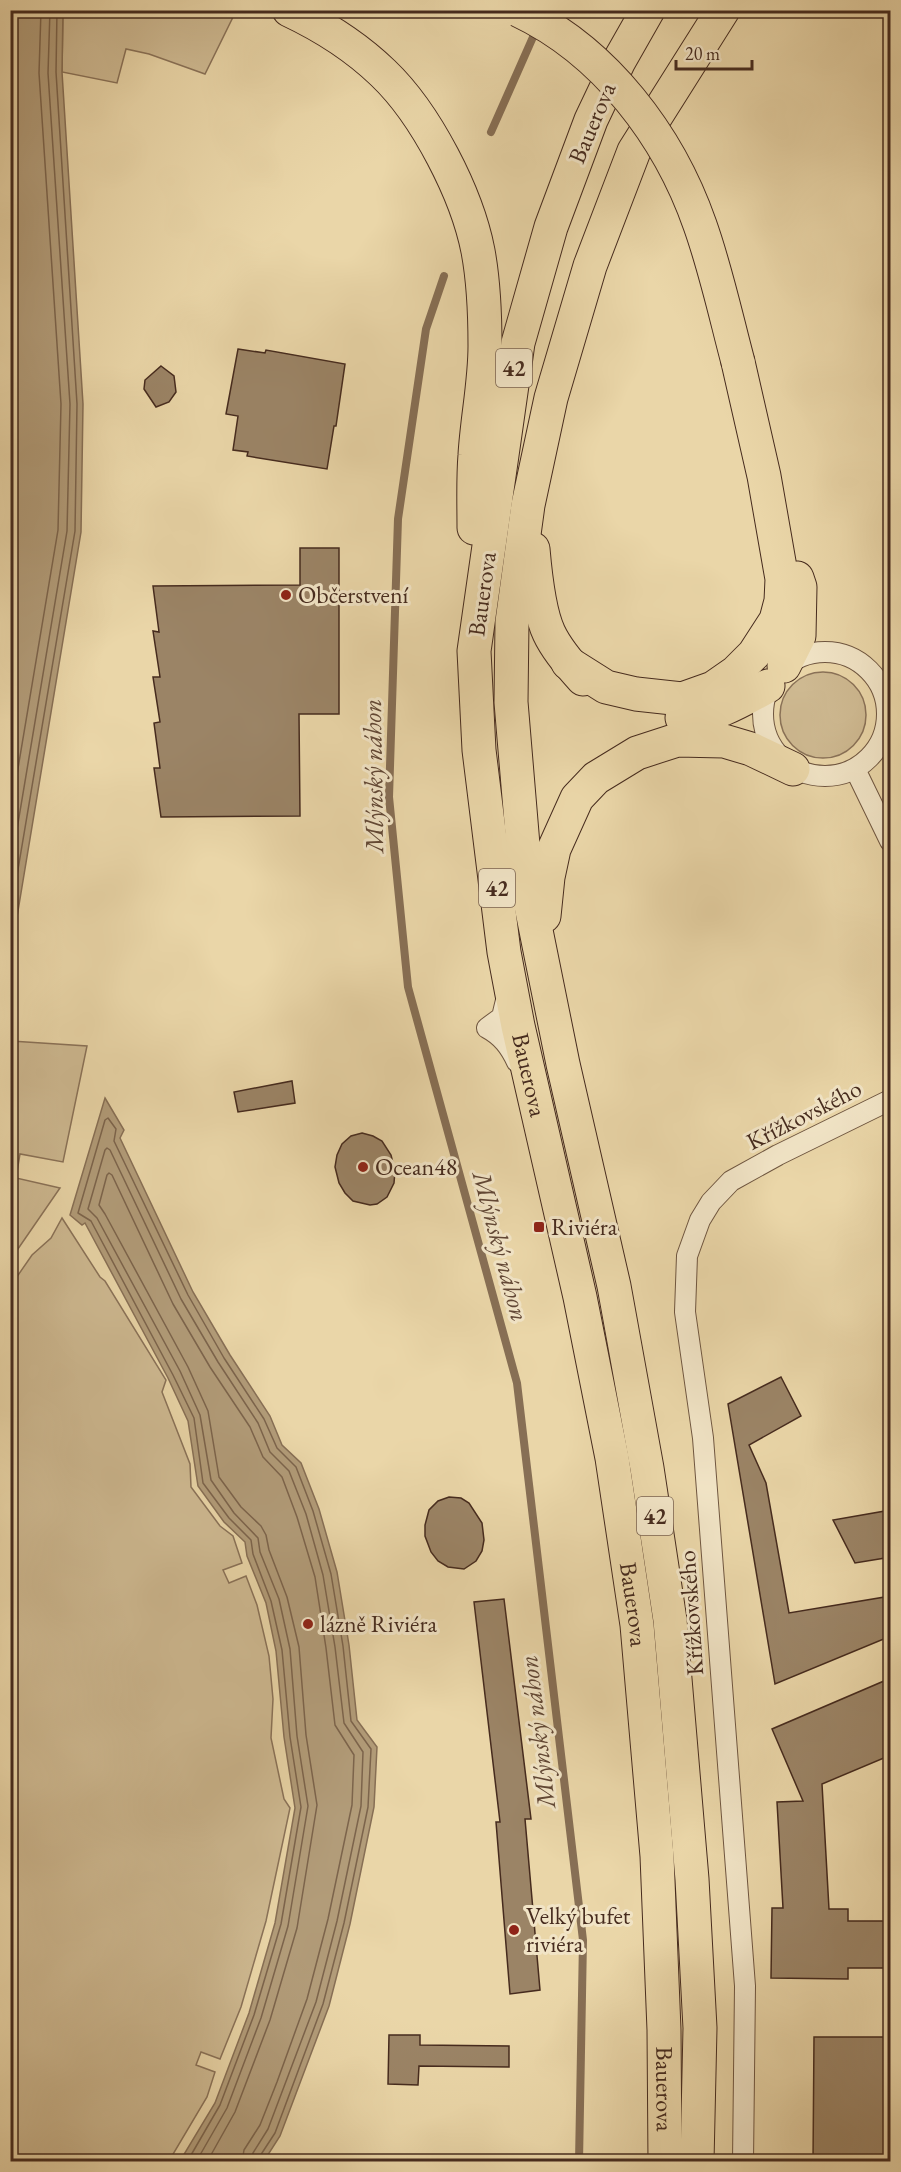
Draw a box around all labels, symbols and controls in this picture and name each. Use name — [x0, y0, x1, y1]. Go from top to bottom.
scale bar — [676, 33, 752, 71]
text: 20 m — [685, 42, 720, 65]
street label: Bauerova — [561, 77, 623, 168]
road number: 42 — [496, 349, 532, 387]
street label: Bauerova — [460, 549, 503, 638]
place label: Občerstvení — [298, 579, 409, 610]
marker: Občerstvení — [279, 588, 293, 602]
water label: Mlýnský náhon — [355, 699, 391, 855]
road number: 42 — [479, 869, 515, 907]
street label: Bauerova — [505, 1030, 554, 1120]
street label: Křížkovského — [741, 1072, 867, 1157]
place label: Ocean48 — [375, 1151, 457, 1182]
marker: Ocean48 — [356, 1160, 370, 1174]
water label: Mlýnský náhon — [464, 1165, 537, 1325]
place label: Riviéra — [551, 1211, 618, 1242]
marker: Riviéra — [532, 1220, 546, 1234]
road number: 42 — [637, 1497, 673, 1535]
street label: Křížkovského — [671, 1549, 710, 1677]
street label: Bauerova — [613, 1560, 655, 1648]
place label: lázně Riviéra — [320, 1608, 437, 1639]
marker: lázně Riviéra — [301, 1617, 315, 1631]
water label: Mlýnský náhon — [511, 1654, 564, 1812]
place label: Velký bufet riviéra — [526, 1900, 631, 1959]
marker: Velký bufet riviéra — [507, 1923, 521, 1937]
street label: Bauerova — [649, 2046, 681, 2132]

